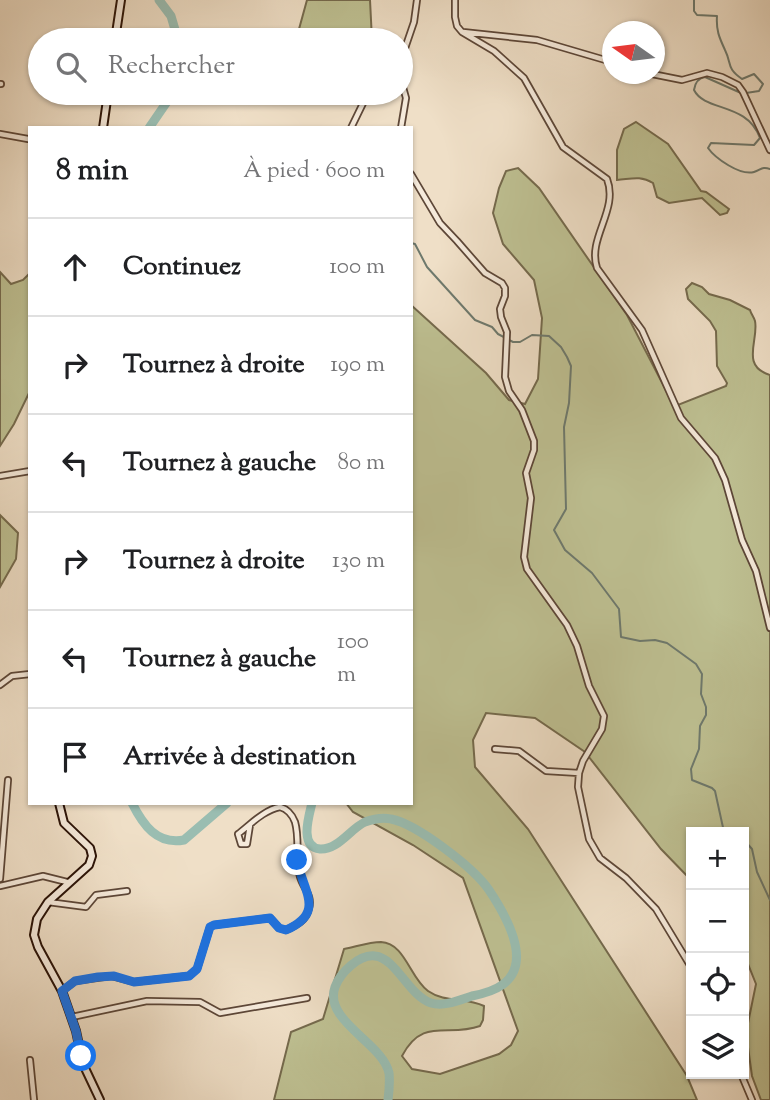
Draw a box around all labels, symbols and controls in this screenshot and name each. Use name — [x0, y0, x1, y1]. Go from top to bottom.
north arrow — [602, 21, 665, 84]
search box — [28, 28, 413, 105]
icon: search — [52, 48, 90, 86]
text: Rechercher — [108, 48, 235, 85]
text: 8 min — [56, 150, 128, 193]
text: À pied · 600 m — [243, 155, 385, 188]
icon: ahead — [56, 248, 94, 286]
text: Continuez — [123, 249, 241, 286]
text: 100 m — [329, 251, 385, 284]
icon: right — [56, 346, 94, 384]
text: Tournez à droite — [123, 347, 305, 384]
text: 190 m — [330, 349, 385, 382]
icon: left — [56, 444, 94, 482]
text: Tournez à gauche — [123, 445, 316, 482]
text: 80 m — [337, 447, 385, 480]
icon: right — [56, 542, 94, 580]
text: Tournez à droite — [123, 543, 305, 580]
text: 130 m — [332, 545, 385, 578]
text: 100 m — [337, 626, 369, 692]
icon: left — [56, 640, 94, 678]
text: Tournez à gauche — [123, 641, 316, 678]
icon: arrive — [56, 738, 94, 776]
text: Arrivée à destination — [123, 739, 356, 776]
map controls — [686, 827, 749, 1079]
button: + — [686, 827, 749, 890]
route end — [281, 844, 312, 875]
button: − — [686, 890, 749, 953]
button: locate — [686, 953, 749, 1016]
button: layers — [686, 1016, 749, 1079]
route start — [65, 1040, 96, 1071]

